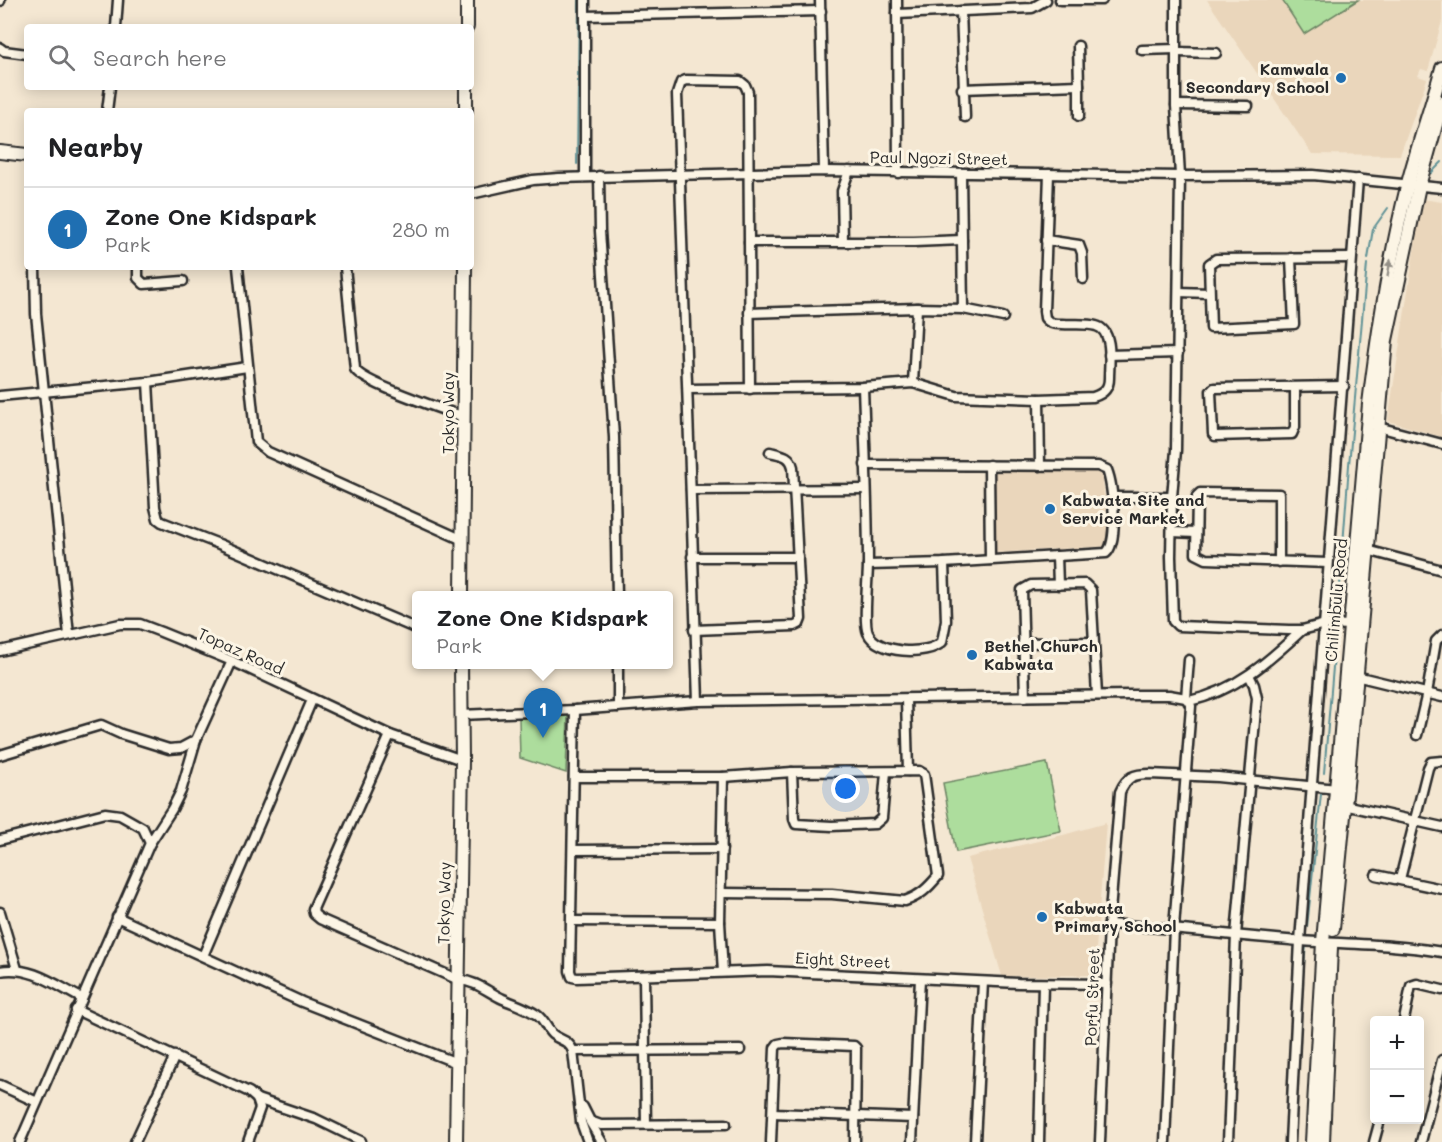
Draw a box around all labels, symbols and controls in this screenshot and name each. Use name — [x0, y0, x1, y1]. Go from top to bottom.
search box — [24, 24, 474, 90]
icon: search — [45, 41, 78, 74]
text: Search here — [93, 43, 227, 72]
place label: Kamwala Secondary School — [1186, 58, 1329, 97]
marker: Kamwala Secondary School — [1334, 71, 1348, 85]
text: Nearby — [48, 130, 143, 164]
street label: Paul Ngozi Street — [870, 146, 1008, 169]
text: Zone One Kidspark — [105, 202, 317, 231]
text: 1 — [63, 216, 72, 242]
text: 280 m — [392, 216, 450, 242]
text: Park — [105, 231, 150, 257]
one-way arrow — [1385, 259, 1394, 278]
street label: Tokyo Way — [437, 372, 458, 454]
place label: Kabwata Site and Service Market — [1062, 489, 1204, 528]
marker: Kabwata Site and Service Market — [1043, 502, 1057, 516]
street label: Chilimbulu Road — [1320, 537, 1351, 662]
popup — [412, 591, 673, 669]
text: Zone One Kidspark — [437, 603, 648, 632]
street label: Topaz Road — [195, 622, 288, 679]
text: Park — [437, 632, 482, 658]
place label: Bethel Church Kabwata — [984, 635, 1098, 674]
marker: Bethel Church Kabwata — [965, 648, 979, 662]
pin: 1 — [524, 688, 562, 738]
your location — [831, 774, 860, 803]
street label: Tokyo Way — [432, 862, 455, 944]
place label: Kabwata Primary School — [1054, 897, 1177, 936]
marker: Kabwata Primary School — [1035, 910, 1049, 924]
street label: Eight Street — [795, 947, 891, 972]
street label: Porfu Street — [1079, 947, 1104, 1046]
map controls — [1370, 1016, 1424, 1124]
button: + — [1370, 1016, 1424, 1070]
button: − — [1370, 1070, 1424, 1124]

